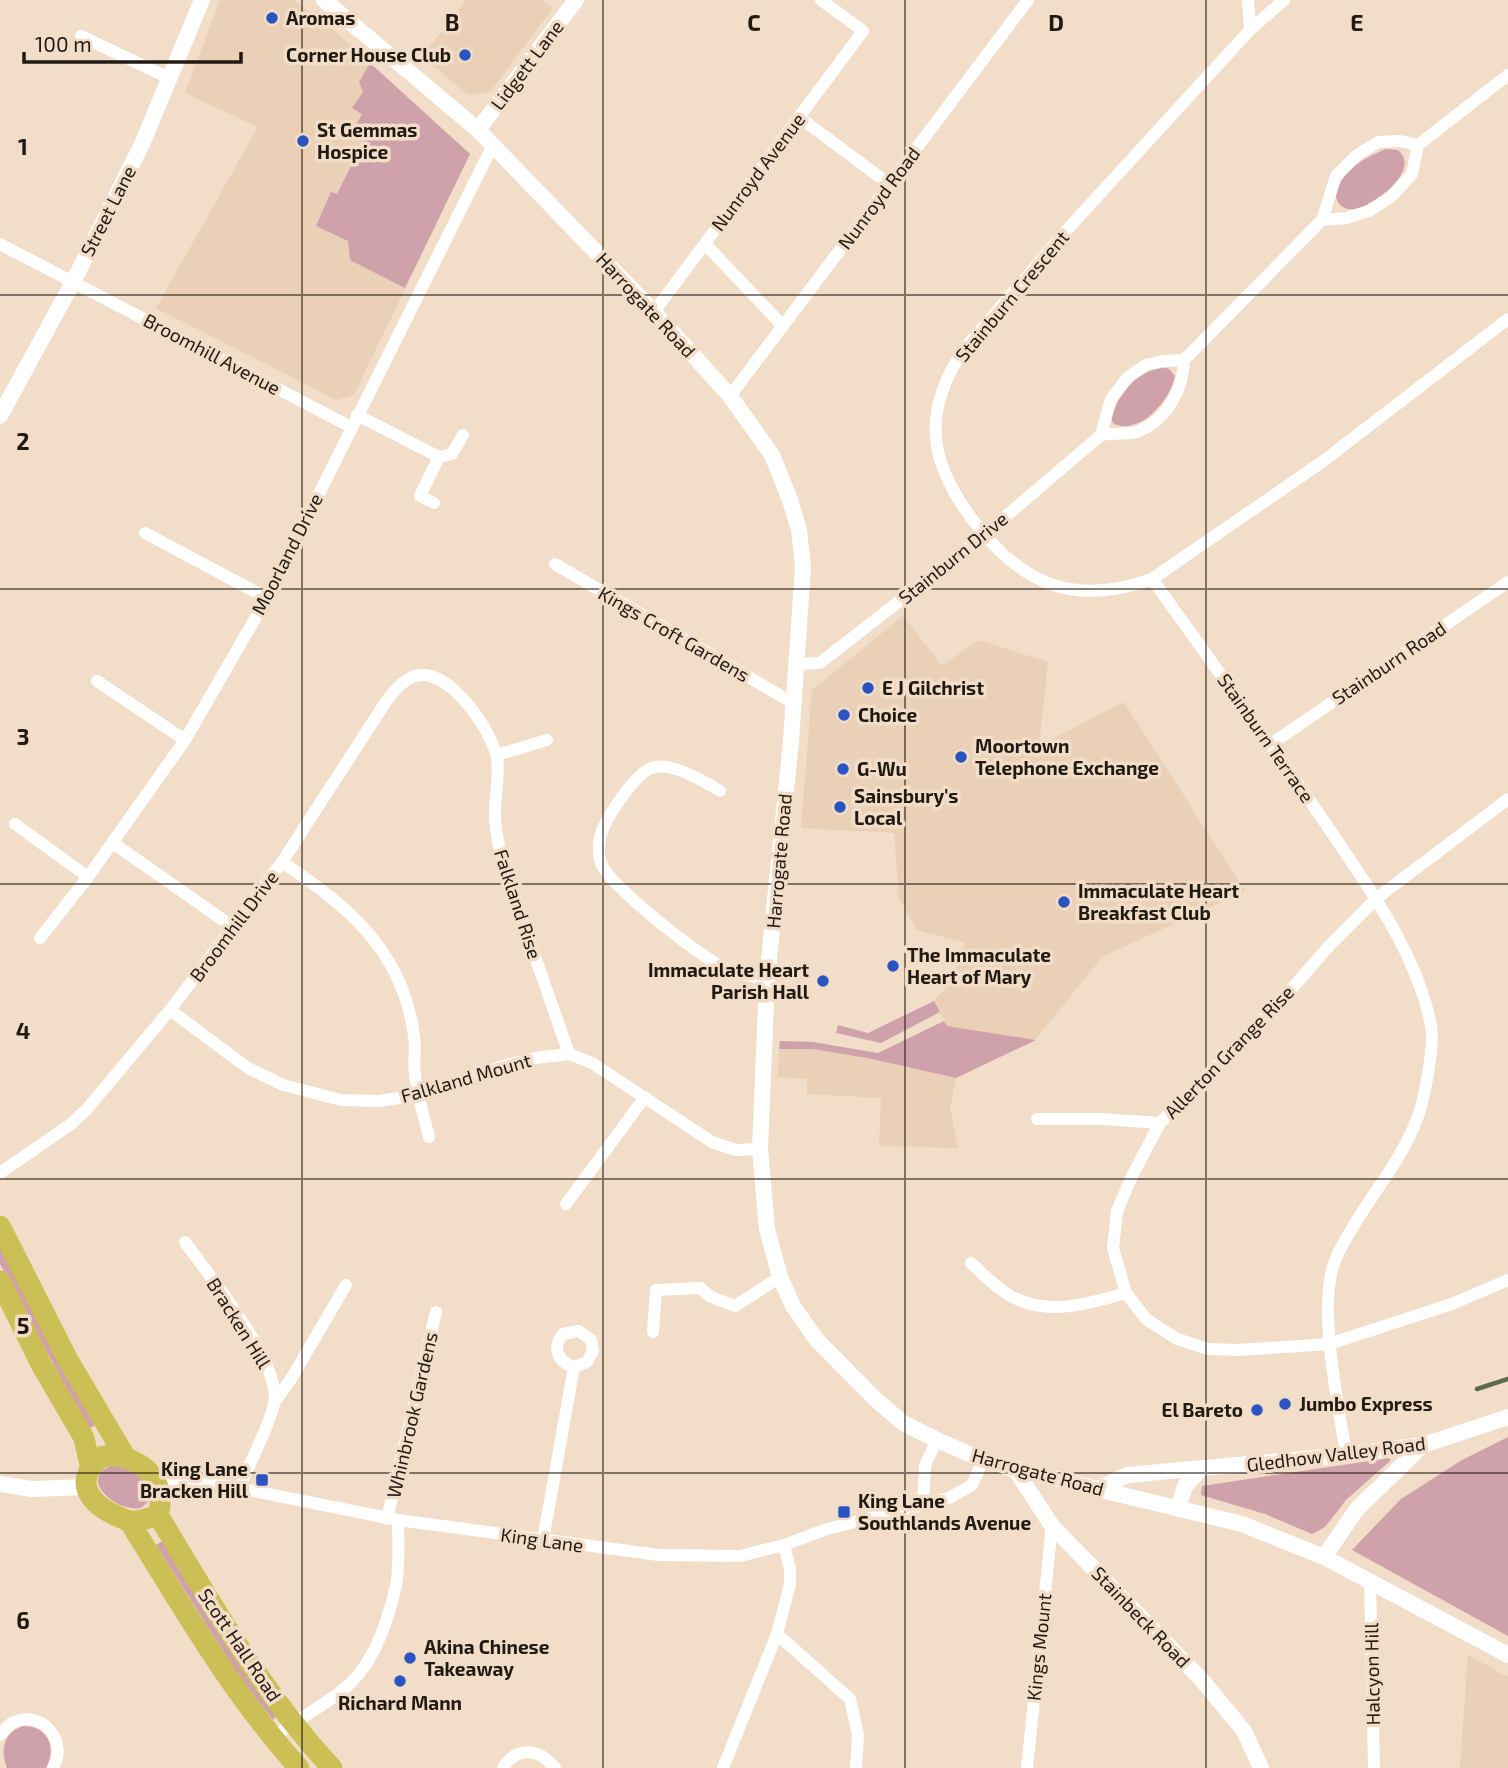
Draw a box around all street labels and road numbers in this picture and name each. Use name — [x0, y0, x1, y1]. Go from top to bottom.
street label: Lidgett Lane — [485, 15, 568, 114]
street label: Nunroyd Avenue — [706, 108, 809, 235]
street label: Nunroyd Road — [833, 142, 925, 253]
street label: Street Lane — [75, 162, 140, 260]
street label: Stainburn Crescent — [950, 225, 1073, 366]
street label: Harrogate Road — [592, 247, 701, 362]
street label: Broomhill Avenue — [140, 308, 284, 399]
street label: Moorland Drive — [246, 489, 327, 618]
street label: Stainburn Drive — [894, 507, 1012, 609]
street label: Kings Croft Gardens — [595, 581, 754, 686]
street label: Stainburn Road — [1327, 616, 1450, 709]
street label: Stainburn Terrace — [1213, 669, 1319, 807]
street label: Harrogate Road — [761, 793, 796, 929]
street label: Falkland Rise — [490, 846, 547, 962]
street label: Broomhill Drive — [184, 866, 283, 986]
street label: Allerton Grange Rise — [1159, 980, 1298, 1123]
street label: Falkland Mount — [398, 1048, 534, 1107]
street label: Bracken Hill — [202, 1273, 277, 1373]
street label: Whinbrook Gardens — [381, 1330, 442, 1500]
street label: Gledhow Valley Road — [1245, 1431, 1427, 1476]
street label: Harrogate Road — [970, 1443, 1106, 1500]
street label: King Lane — [499, 1522, 585, 1557]
street label: Stainbeck Road — [1087, 1561, 1195, 1672]
street label: Scott Hall Road — [194, 1584, 287, 1706]
street label: Kings Mount — [1021, 1592, 1056, 1702]
street label: Halcyon Hill — [1359, 1622, 1384, 1726]

